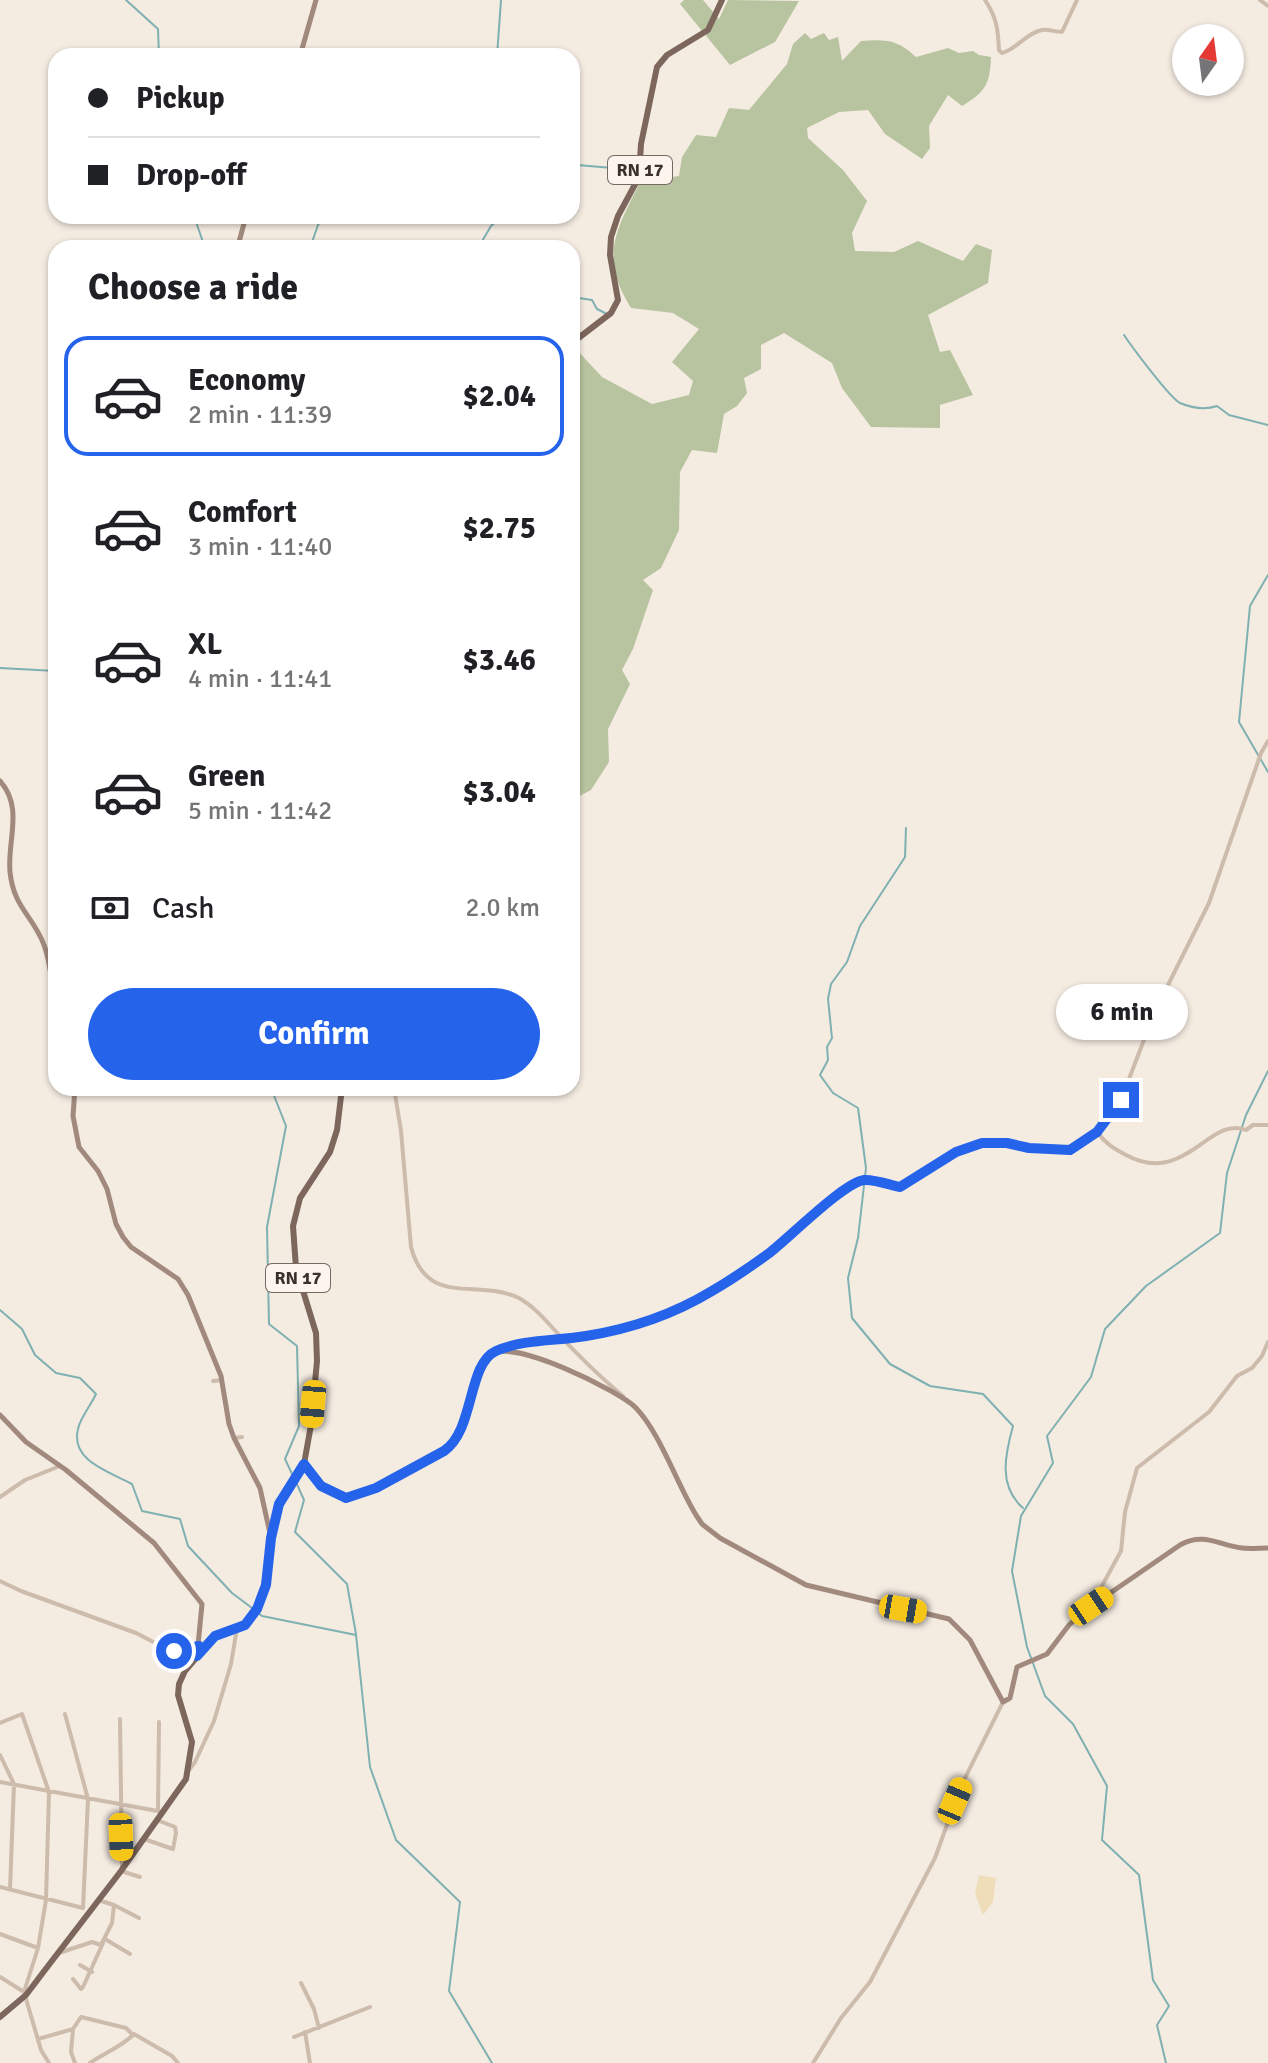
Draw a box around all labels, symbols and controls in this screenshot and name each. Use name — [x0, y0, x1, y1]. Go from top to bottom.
north arrow — [1172, 24, 1244, 96]
map controls — [1172, 24, 1244, 96]
text: Pickup — [136, 80, 225, 117]
road number: RN 17 — [608, 156, 672, 184]
text: Drop-off — [136, 157, 246, 194]
text: Choose a ride — [88, 265, 298, 310]
icon: car — [92, 360, 164, 432]
text: Economy — [188, 362, 305, 399]
text: $2.04 — [463, 378, 536, 415]
text: 2 min · 11:39 — [188, 399, 332, 431]
icon: car — [92, 492, 164, 564]
text: Comfort — [188, 494, 297, 531]
text: $2.75 — [463, 510, 536, 547]
text: 3 min · 11:40 — [188, 531, 332, 563]
icon: car — [92, 624, 164, 696]
text: XL — [188, 626, 222, 663]
text: $3.46 — [463, 642, 536, 679]
text: 4 min · 11:41 — [188, 663, 332, 695]
icon: car — [92, 756, 164, 828]
text: Green — [188, 758, 265, 795]
text: $3.04 — [463, 774, 536, 811]
text: 5 min · 11:42 — [188, 795, 332, 827]
icon: cash — [88, 886, 132, 930]
text: Cash — [152, 890, 215, 927]
text: 2.0 km — [466, 892, 540, 924]
callout: 6 min — [1055, 984, 1187, 1040]
button: Confirm — [88, 988, 540, 1080]
text: 6 min — [1091, 996, 1153, 1028]
route end — [1103, 1082, 1139, 1118]
road number: RN 17 — [266, 1264, 330, 1292]
car — [299, 1379, 327, 1429]
car — [1064, 1583, 1118, 1629]
car — [877, 1593, 929, 1625]
route start — [156, 1633, 192, 1669]
car — [935, 1774, 975, 1828]
car — [108, 1813, 134, 1861]

